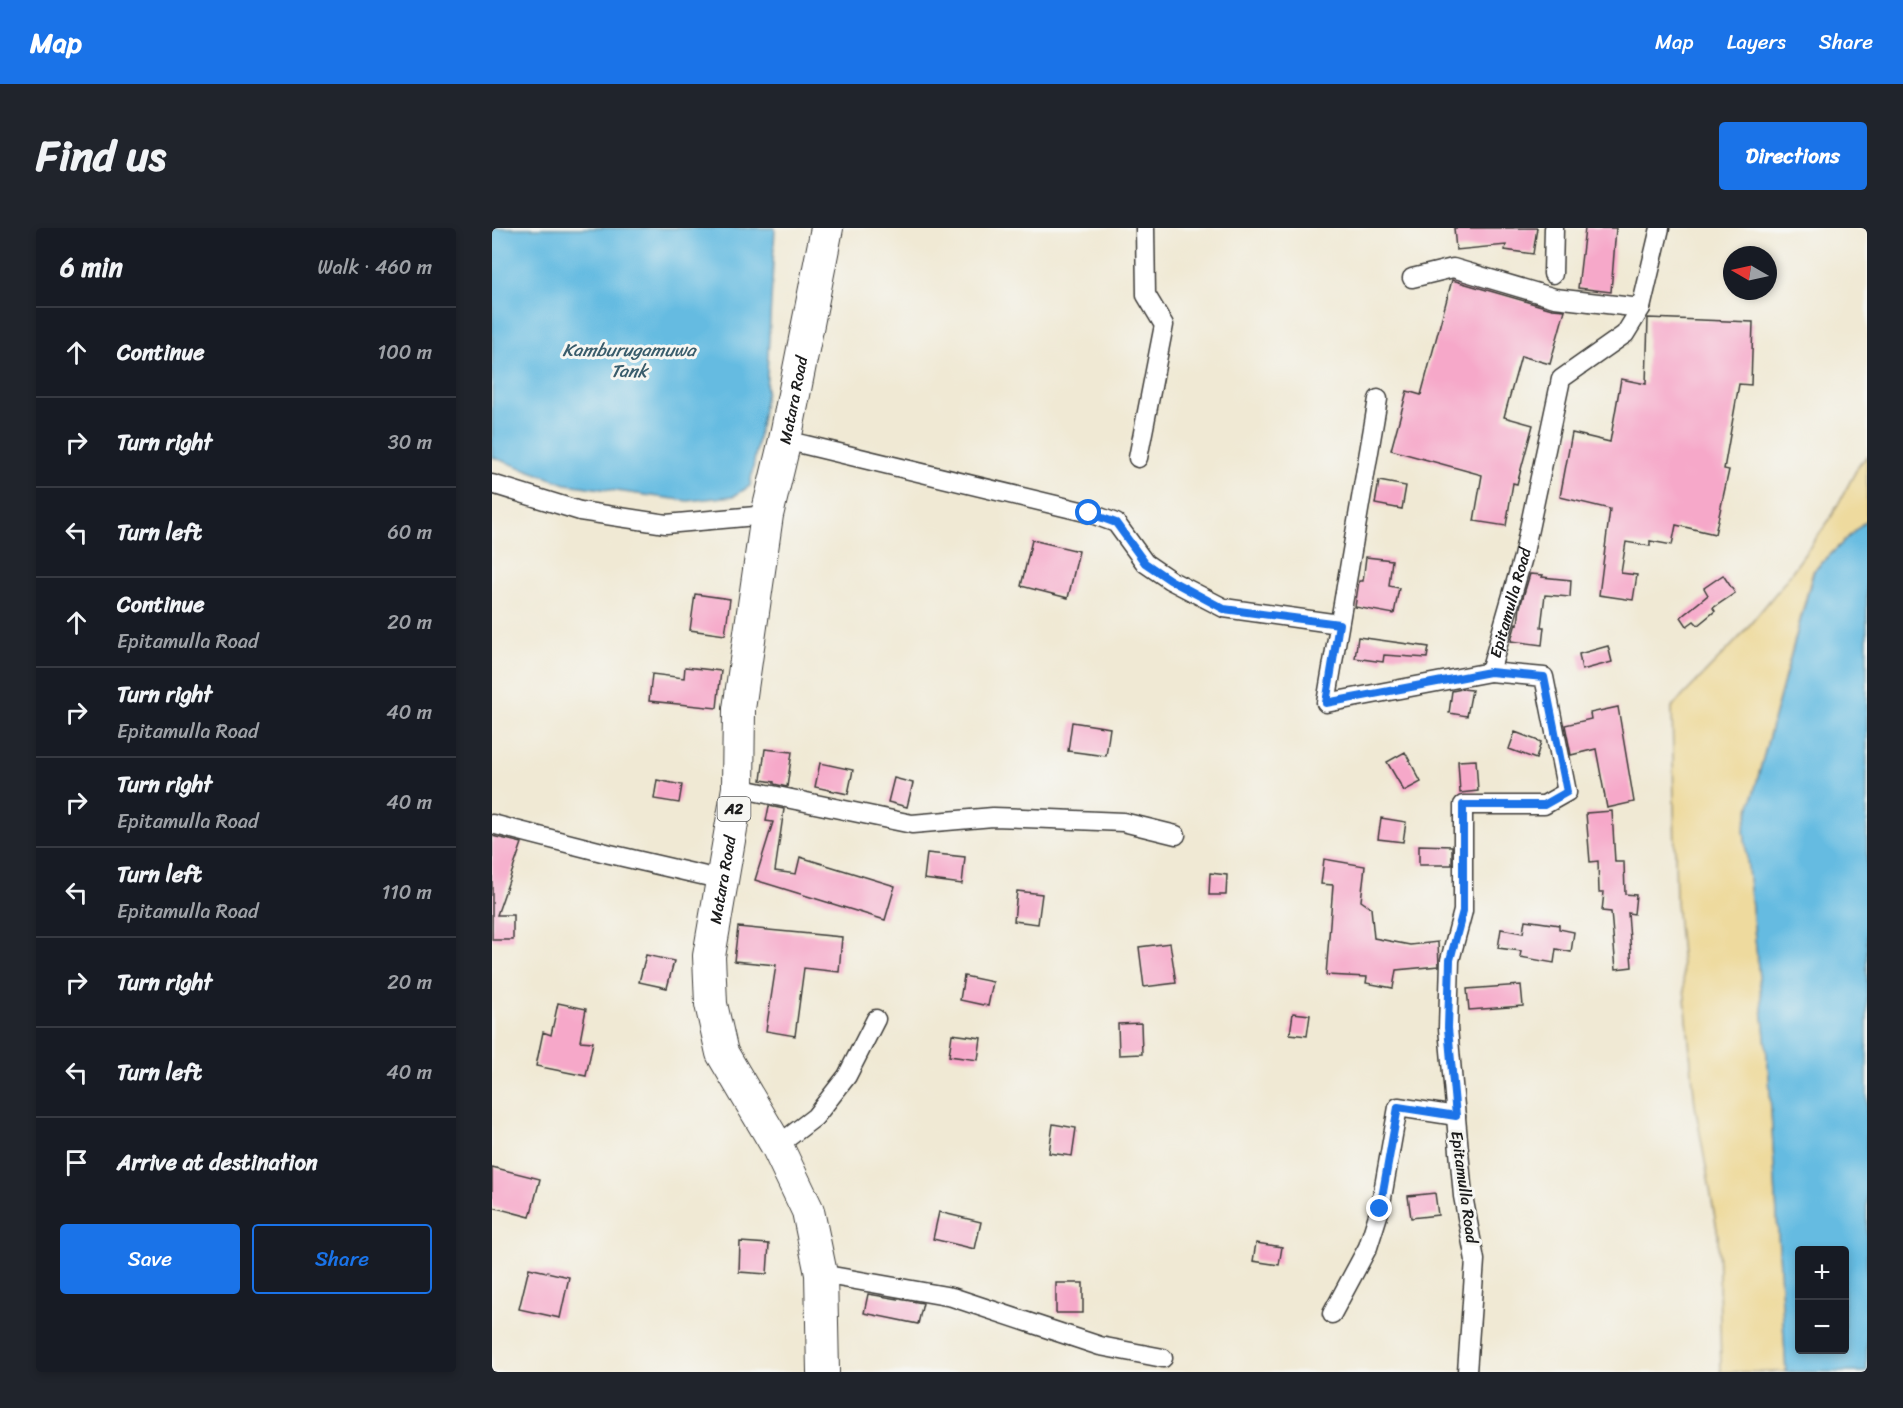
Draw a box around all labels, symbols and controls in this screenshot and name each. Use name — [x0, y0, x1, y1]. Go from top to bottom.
text: Map — [30, 18, 82, 67]
text: Map — [1655, 23, 1694, 61]
text: Layers — [1727, 23, 1786, 61]
text: Share — [1819, 23, 1873, 61]
text: Find us — [36, 119, 166, 193]
button: Directions — [1719, 122, 1867, 190]
text: 6 min — [60, 244, 123, 290]
north arrow — [1723, 246, 1777, 300]
text: Walk · 460 m — [317, 250, 432, 285]
text: Continue — [117, 333, 205, 372]
water label: Kamburugamuwa Tank — [562, 334, 698, 387]
text: 100 m — [378, 335, 432, 370]
icon: ahead — [60, 336, 93, 369]
street label: Matara Road — [771, 352, 817, 447]
text: Turn right — [117, 423, 212, 462]
text: 30 m — [388, 425, 432, 460]
icon: right — [60, 426, 93, 459]
route start — [1075, 499, 1101, 525]
text: Turn left — [117, 513, 202, 552]
text: 60 m — [387, 515, 432, 550]
icon: left — [60, 516, 93, 549]
street label: Epitamulla Road — [1481, 543, 1540, 661]
text: Continue — [117, 585, 205, 624]
text: 20 m — [387, 605, 432, 640]
icon: ahead — [60, 606, 93, 639]
text: Epitamulla Road — [117, 624, 259, 659]
text: Turn right — [117, 675, 212, 714]
text: 40 m — [386, 695, 432, 730]
icon: right — [60, 696, 93, 729]
text: Epitamulla Road — [117, 714, 259, 749]
text: Turn right — [117, 765, 212, 804]
text: 40 m — [386, 785, 432, 820]
icon: right — [60, 786, 93, 819]
road number: A2 — [718, 797, 750, 821]
text: Epitamulla Road — [117, 804, 259, 839]
street label: Matara Road — [701, 832, 745, 926]
text: Turn left — [117, 855, 202, 894]
text: 110 m — [382, 875, 432, 910]
icon: left — [60, 876, 93, 909]
text: Epitamulla Road — [117, 894, 259, 929]
text: Turn right — [117, 963, 212, 1002]
text: 20 m — [387, 965, 432, 1000]
icon: right — [60, 966, 93, 999]
text: Turn left — [117, 1053, 202, 1092]
text: 40 m — [386, 1055, 432, 1090]
icon: left — [60, 1056, 93, 1089]
street label: Epitamulla Road — [1442, 1129, 1487, 1247]
text: Arrive at destination — [117, 1143, 318, 1182]
icon: arrive — [60, 1146, 93, 1179]
route end — [1366, 1195, 1392, 1221]
button: Save — [60, 1224, 240, 1294]
button: Share — [252, 1224, 432, 1294]
map controls — [1795, 1246, 1849, 1354]
button: + — [1795, 1246, 1849, 1300]
button: − — [1795, 1300, 1849, 1354]

